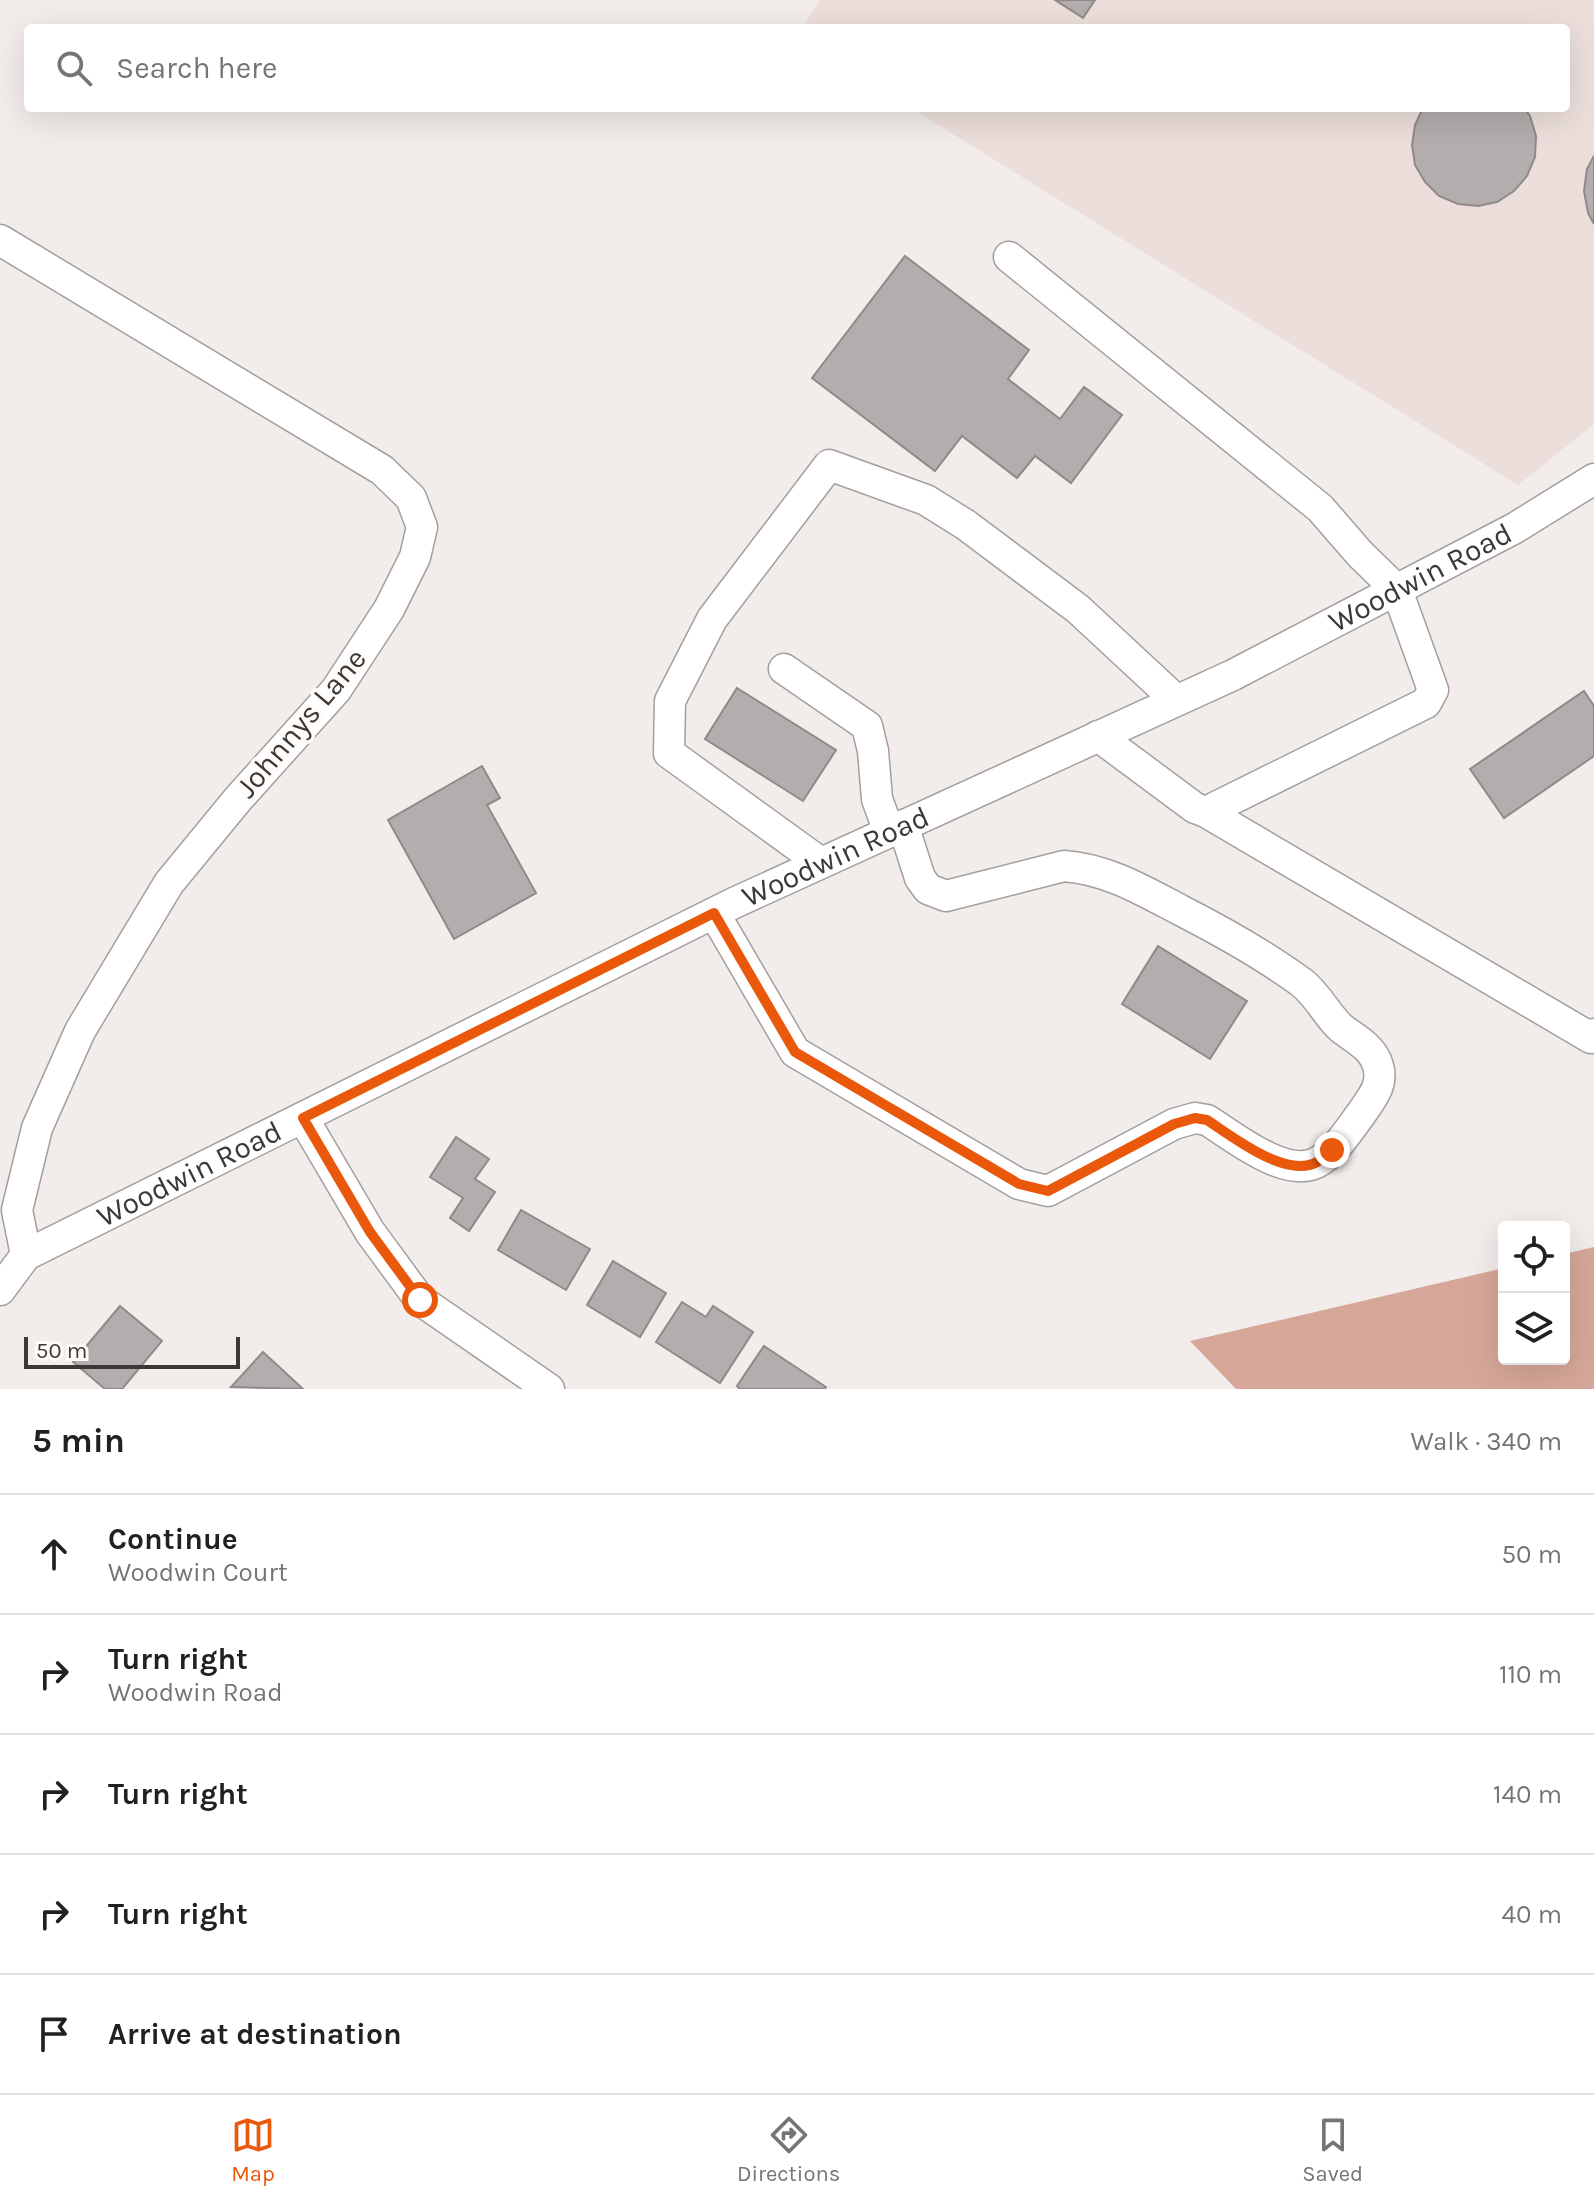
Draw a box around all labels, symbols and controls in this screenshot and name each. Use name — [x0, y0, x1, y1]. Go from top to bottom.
search box — [24, 24, 1570, 112]
icon: search — [52, 46, 96, 90]
text: Search here — [116, 50, 277, 86]
street label: Woodwin Road — [1323, 515, 1518, 640]
street label: Johnnys Lane — [228, 641, 374, 805]
street label: Woodwin Road — [736, 798, 935, 915]
street label: Woodwin Road — [91, 1113, 288, 1235]
route end — [1314, 1132, 1350, 1168]
map controls — [1498, 1221, 1570, 1365]
button: locate — [1498, 1221, 1570, 1293]
route start — [402, 1282, 438, 1318]
button: layers — [1498, 1293, 1570, 1365]
scale bar — [24, 1333, 240, 1369]
text: 50 m — [36, 1338, 87, 1364]
text: 5 min — [32, 1421, 125, 1461]
text: Walk · 340 m — [1411, 1426, 1562, 1457]
text: Continue — [108, 1521, 238, 1557]
icon: ahead — [32, 1532, 76, 1576]
text: 50 m — [1501, 1539, 1562, 1570]
text: Woodwin Court — [108, 1557, 288, 1588]
text: Turn right — [108, 1641, 248, 1677]
icon: right — [32, 1652, 76, 1696]
text: 110 m — [1499, 1659, 1562, 1690]
text: Woodwin Road — [108, 1677, 283, 1708]
icon: right — [32, 1772, 76, 1816]
text: Turn right — [108, 1776, 248, 1812]
text: 140 m — [1493, 1779, 1562, 1810]
icon: right — [32, 1892, 76, 1936]
text: Turn right — [108, 1896, 248, 1932]
text: 40 m — [1502, 1899, 1562, 1930]
icon: arrive — [32, 2012, 76, 2056]
text: Arrive at destination — [108, 2016, 402, 2052]
tab: Map — [231, 2113, 275, 2187]
tab: Directions — [737, 2113, 840, 2187]
tab: Saved — [1302, 2113, 1363, 2187]

